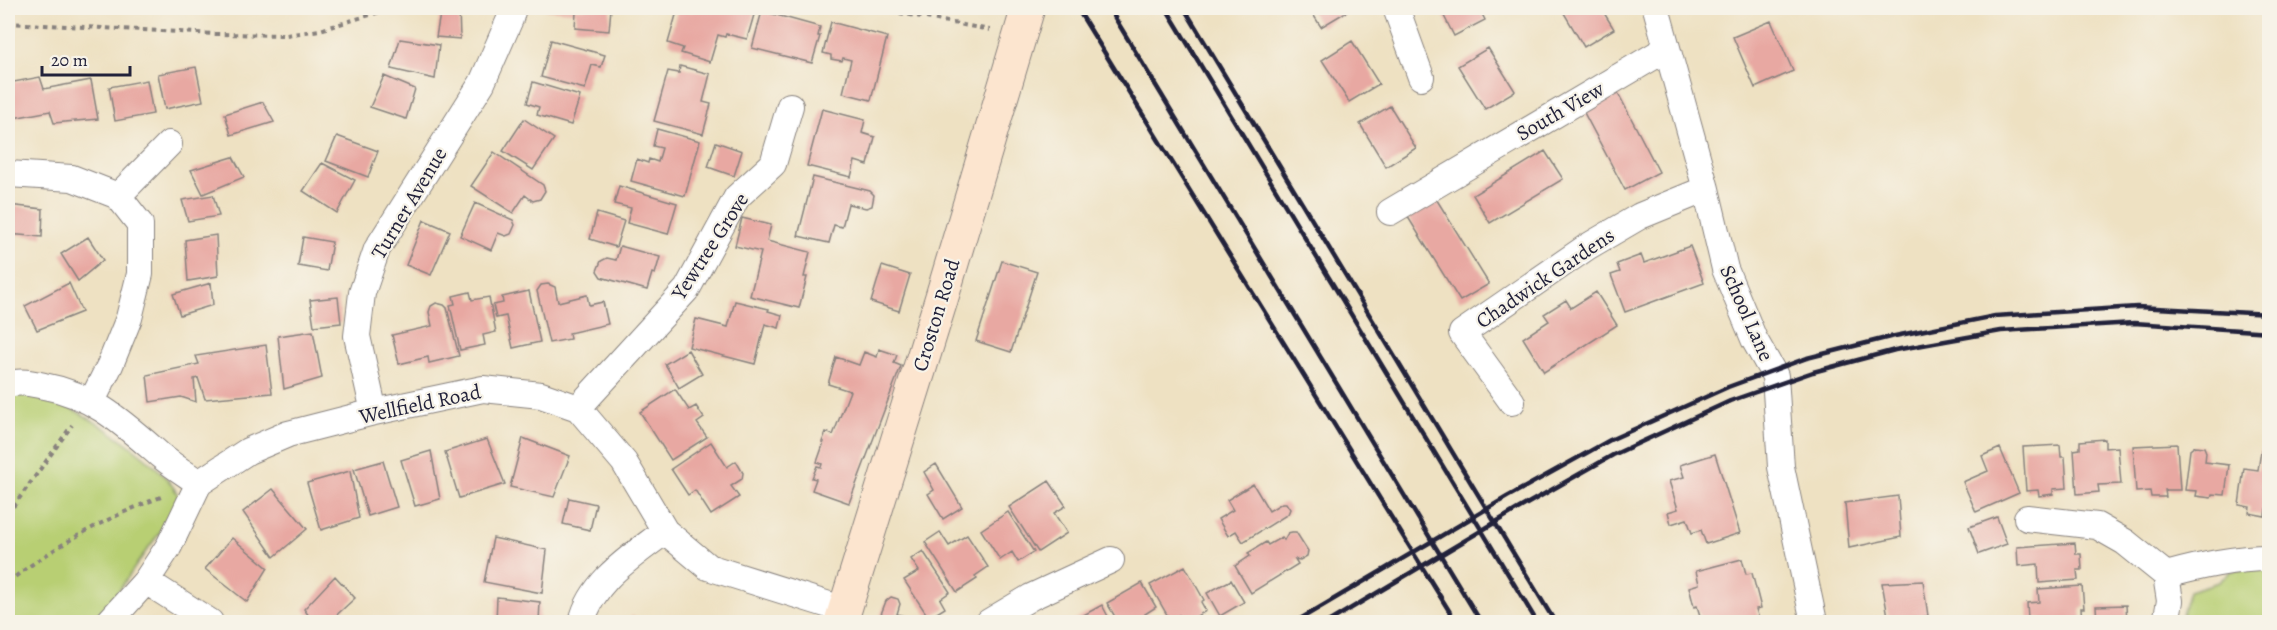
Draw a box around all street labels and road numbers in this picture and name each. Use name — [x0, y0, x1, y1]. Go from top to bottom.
street label: South View — [1511, 75, 1609, 147]
street label: Turner Avenue — [365, 142, 453, 264]
street label: Yewtree Grove — [664, 187, 755, 306]
street label: Chadwick Gardens — [1470, 221, 1620, 335]
street label: Croston Road — [906, 255, 967, 375]
street label: School Lane — [1713, 261, 1781, 365]
street label: Wellfield Road — [356, 377, 484, 431]

